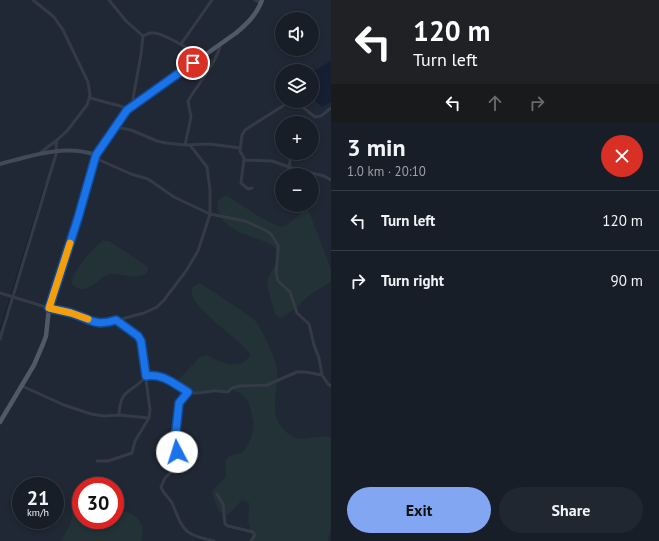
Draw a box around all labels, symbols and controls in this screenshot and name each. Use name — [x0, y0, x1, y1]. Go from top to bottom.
map controls — [275, 12, 319, 212]
button: sound — [275, 12, 319, 56]
text: 120 m — [413, 12, 490, 49]
icon: left — [347, 16, 399, 68]
pin — [176, 46, 210, 80]
text: Turn left — [413, 48, 478, 71]
icon: arrive — [182, 52, 204, 74]
button: layers — [275, 64, 319, 108]
icon: left — [442, 92, 464, 114]
icon: ahead — [484, 92, 506, 114]
icon: right — [526, 92, 548, 114]
button: + — [275, 116, 319, 160]
text: 3 min — [347, 132, 406, 163]
button: close — [601, 135, 643, 177]
text: 1.0 km · 20:10 — [347, 163, 426, 180]
button: − — [275, 168, 319, 212]
icon: left — [347, 210, 369, 232]
text: Turn left — [381, 211, 435, 230]
text: 120 m — [602, 211, 643, 230]
icon: right — [347, 270, 369, 292]
text: Turn right — [381, 271, 444, 290]
text: 90 m — [610, 271, 643, 290]
position arrow — [156, 431, 198, 473]
speed limit sign: 30 — [72, 477, 124, 529]
text: 21 — [27, 485, 49, 511]
button: Exit — [347, 487, 491, 533]
button: Share — [499, 487, 643, 533]
text: km/h — [27, 506, 49, 519]

